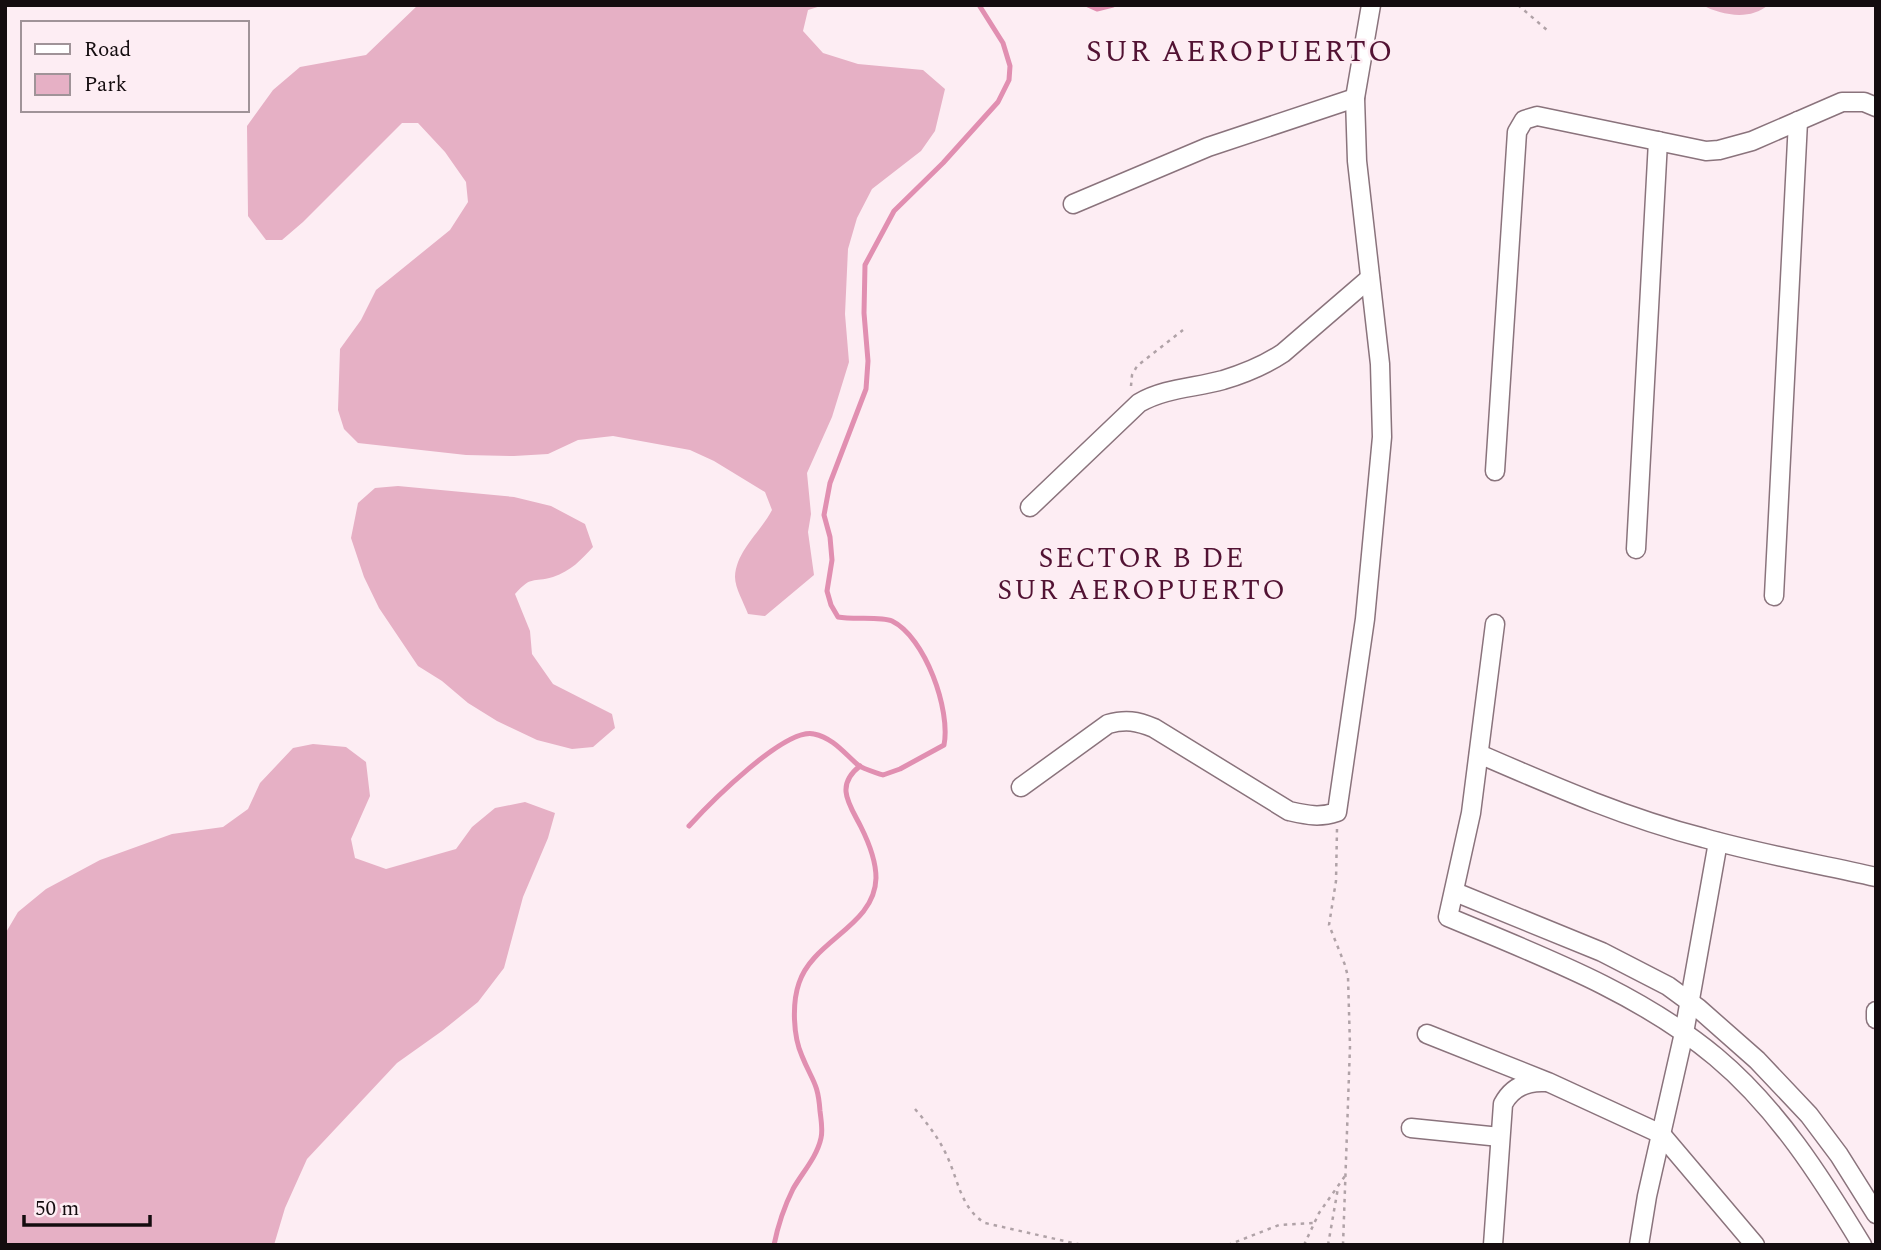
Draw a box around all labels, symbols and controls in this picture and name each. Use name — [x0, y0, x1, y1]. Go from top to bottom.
legend — [21, 21, 248, 112]
district label: SUR AEROPUERTO — [1086, 29, 1394, 75]
text: Road — [84, 34, 131, 66]
text: Park — [84, 69, 128, 101]
district label: SECTOR B DE SUR AEROPUERTO — [997, 537, 1287, 612]
scale bar — [24, 1184, 150, 1228]
text: 50 m — [35, 1193, 79, 1225]

